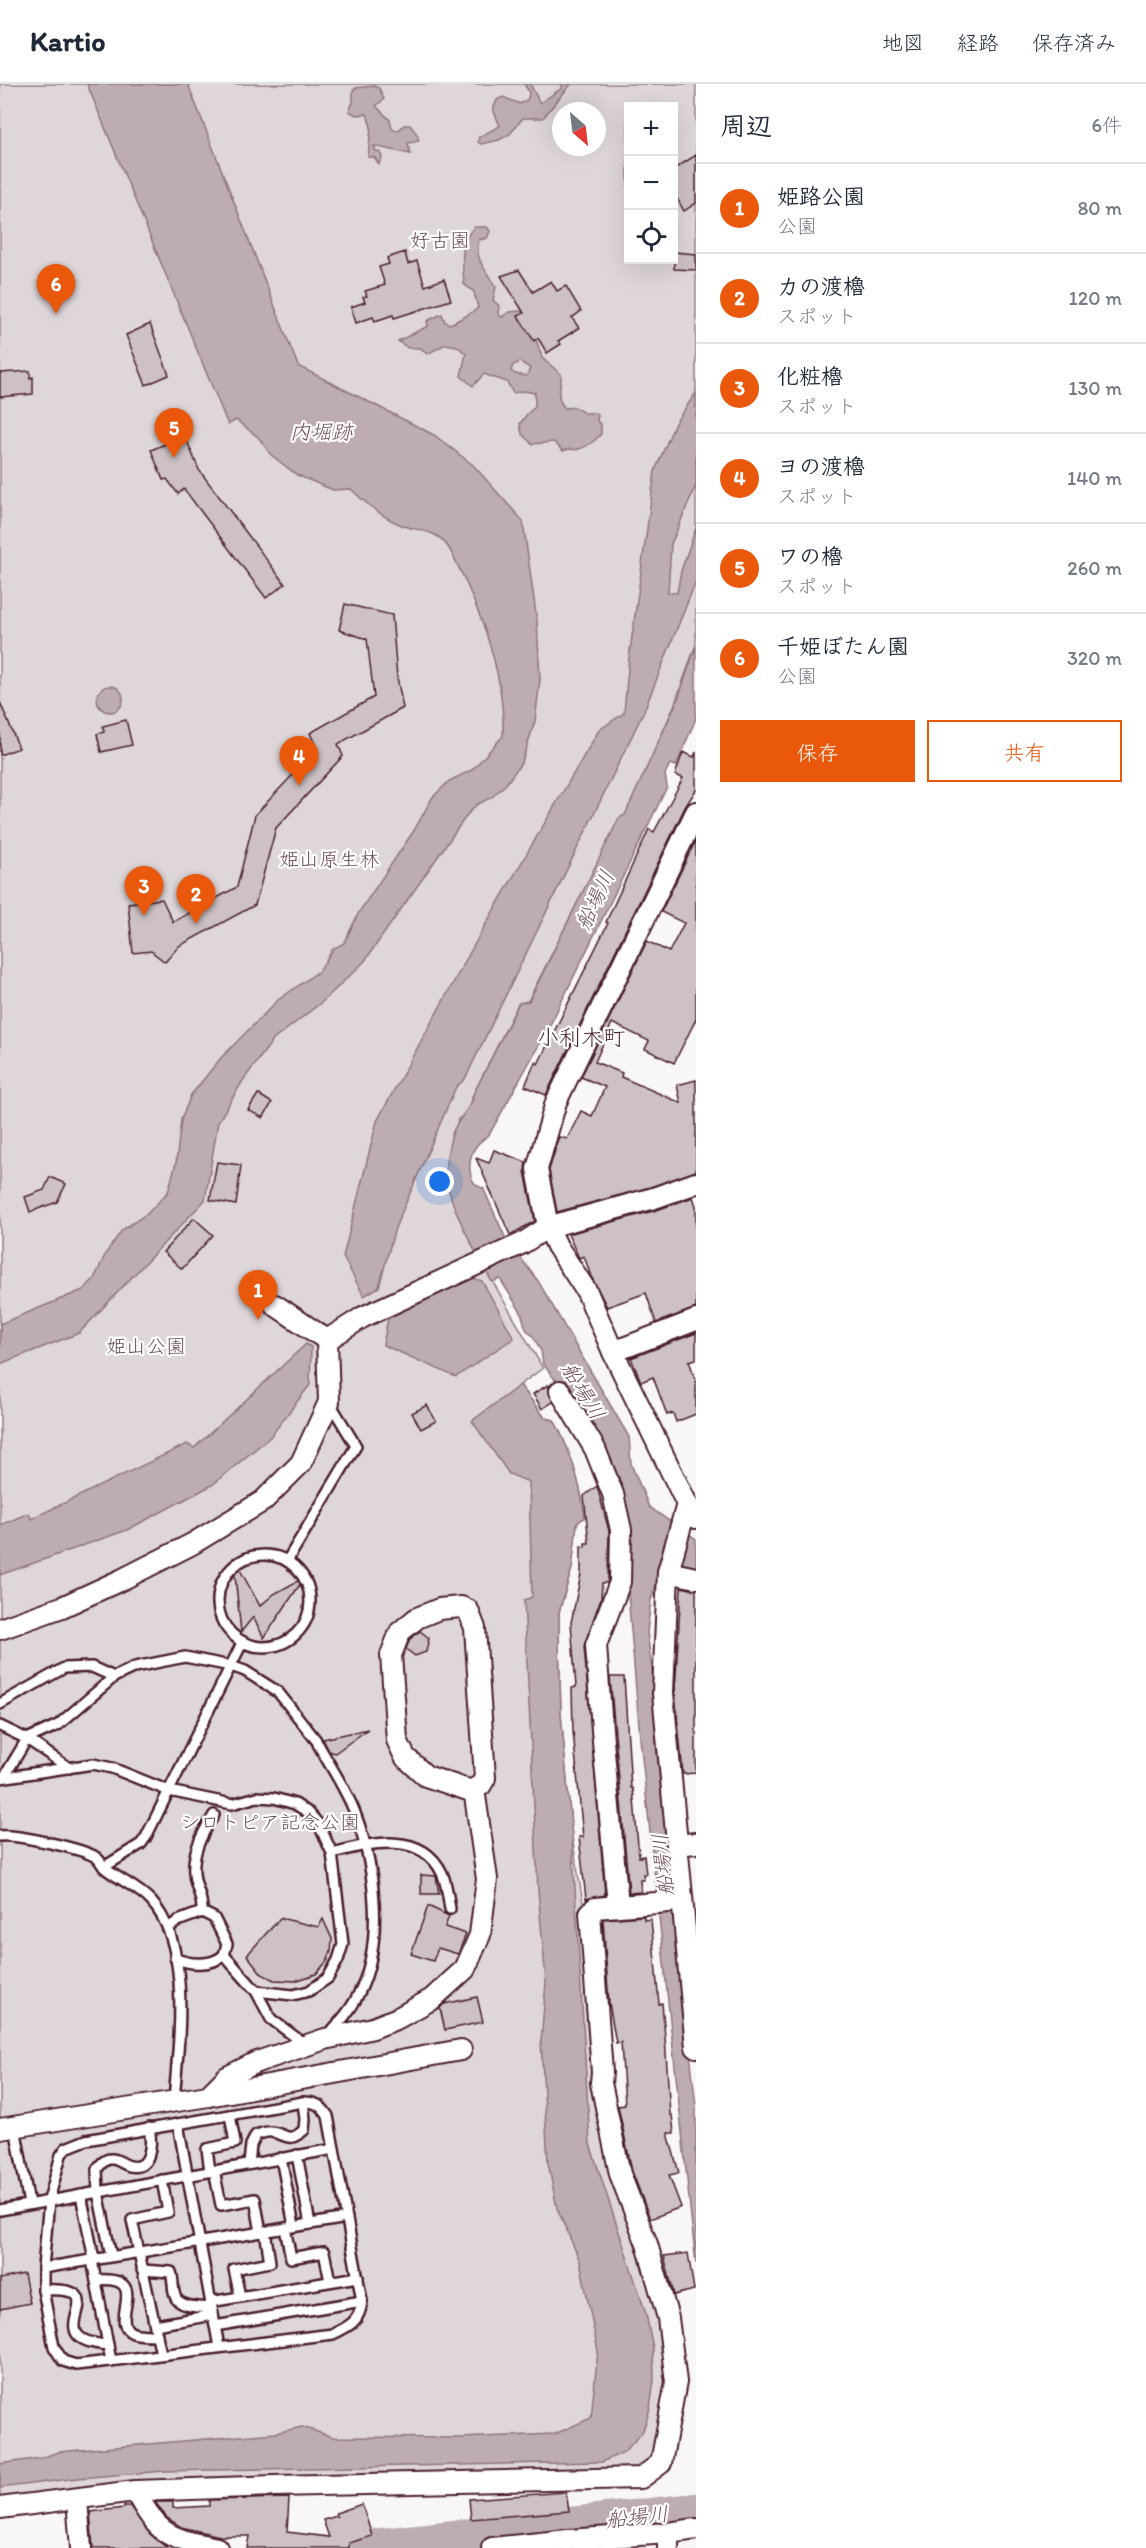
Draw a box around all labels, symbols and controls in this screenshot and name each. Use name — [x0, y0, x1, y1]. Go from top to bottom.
text: Kartio — [30, 24, 105, 58]
text: 地図 — [882, 30, 924, 55]
text: 経路 — [957, 30, 999, 55]
text: 保存済み — [1032, 30, 1116, 55]
north arrow — [552, 102, 606, 156]
map controls — [624, 102, 678, 264]
button: + — [624, 102, 678, 156]
text: 周辺 — [720, 110, 772, 142]
text: 6件 — [1091, 113, 1122, 137]
button: − — [624, 156, 678, 210]
text: 姫路公園 — [777, 183, 865, 210]
text: 1 — [735, 196, 744, 220]
text: 80 m — [1077, 196, 1122, 220]
button: locate — [624, 210, 678, 264]
text: 公園 — [777, 214, 817, 238]
park label: 好古園 — [410, 228, 470, 252]
pin: 6 — [36, 264, 76, 314]
text: カの渡櫓 — [777, 273, 865, 300]
text: 2 — [734, 286, 745, 310]
text: 120 m — [1069, 286, 1122, 310]
text: スポット — [777, 304, 857, 328]
text: 化粧櫓 — [777, 363, 843, 390]
text: 3 — [734, 376, 745, 400]
text: 130 m — [1068, 376, 1122, 400]
text: スポット — [777, 394, 857, 418]
pin: 5 — [154, 408, 194, 458]
water label: 内堀跡 — [290, 419, 354, 444]
text: ヨの渡櫓 — [777, 453, 865, 480]
text: 4 — [733, 466, 746, 490]
text: 140 m — [1067, 466, 1122, 490]
text: スポット — [777, 484, 857, 508]
text: ワの櫓 — [777, 543, 843, 570]
text: 5 — [734, 556, 745, 580]
text: 260 m — [1067, 556, 1122, 580]
text: スポット — [777, 574, 857, 598]
text: 千姫ぼたん園 — [777, 633, 909, 660]
text: 6 — [734, 646, 745, 670]
text: 320 m — [1067, 646, 1122, 670]
text: 公園 — [777, 664, 817, 688]
button: 保存 — [720, 720, 915, 782]
button: 共有 — [927, 720, 1122, 782]
pin: 4 — [280, 736, 318, 786]
park label: 姫山原生林 — [279, 847, 379, 871]
pin: 3 — [124, 866, 164, 916]
water label: 船場川 — [570, 866, 619, 934]
pin: 2 — [176, 874, 216, 924]
district label: 小利木町 — [537, 1024, 625, 1051]
your location — [425, 1167, 454, 1196]
pin: 1 — [238, 1270, 278, 1320]
park label: 姫山公園 — [106, 1334, 186, 1358]
water label: 船場川 — [556, 1357, 610, 1424]
park label: シロトピア記念公園 — [180, 1810, 360, 1834]
water label: 船場川 — [647, 1832, 678, 1898]
water label: 船場川 — [604, 2501, 670, 2532]

